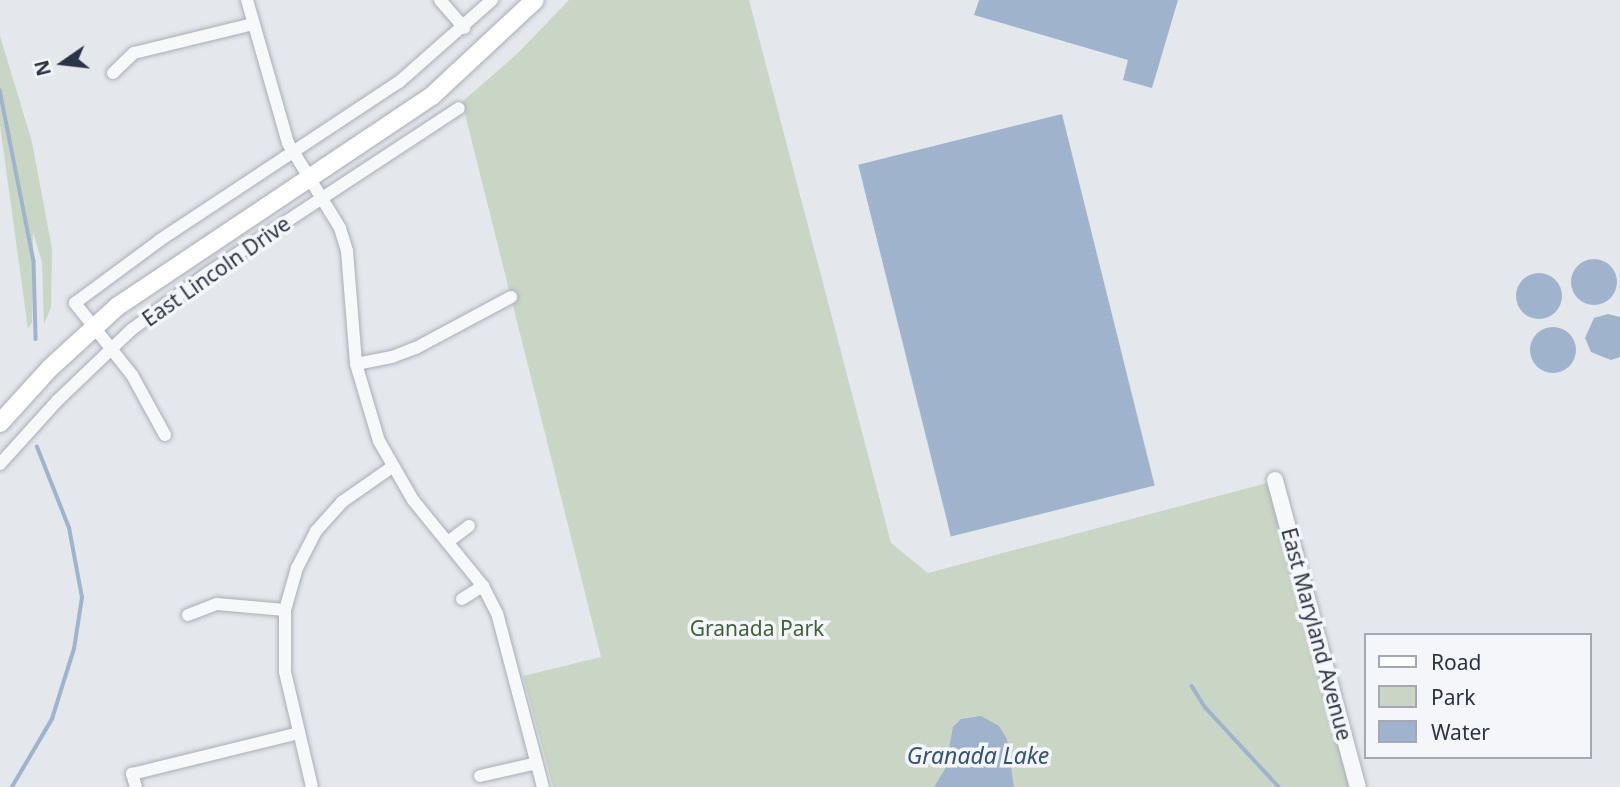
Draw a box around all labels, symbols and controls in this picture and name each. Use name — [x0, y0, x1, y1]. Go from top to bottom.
north arrow — [28, 28, 98, 98]
text: N — [28, 57, 57, 79]
street label: East Lincoln Drive — [137, 211, 295, 331]
street label: East Maryland Avenue — [1276, 525, 1358, 743]
park label: Granada Park — [690, 615, 824, 641]
legend — [1364, 633, 1592, 759]
text: Road — [1431, 648, 1481, 676]
text: Park — [1431, 683, 1475, 711]
text: Water — [1431, 718, 1490, 746]
water label: Granada Lake — [907, 741, 1049, 769]

